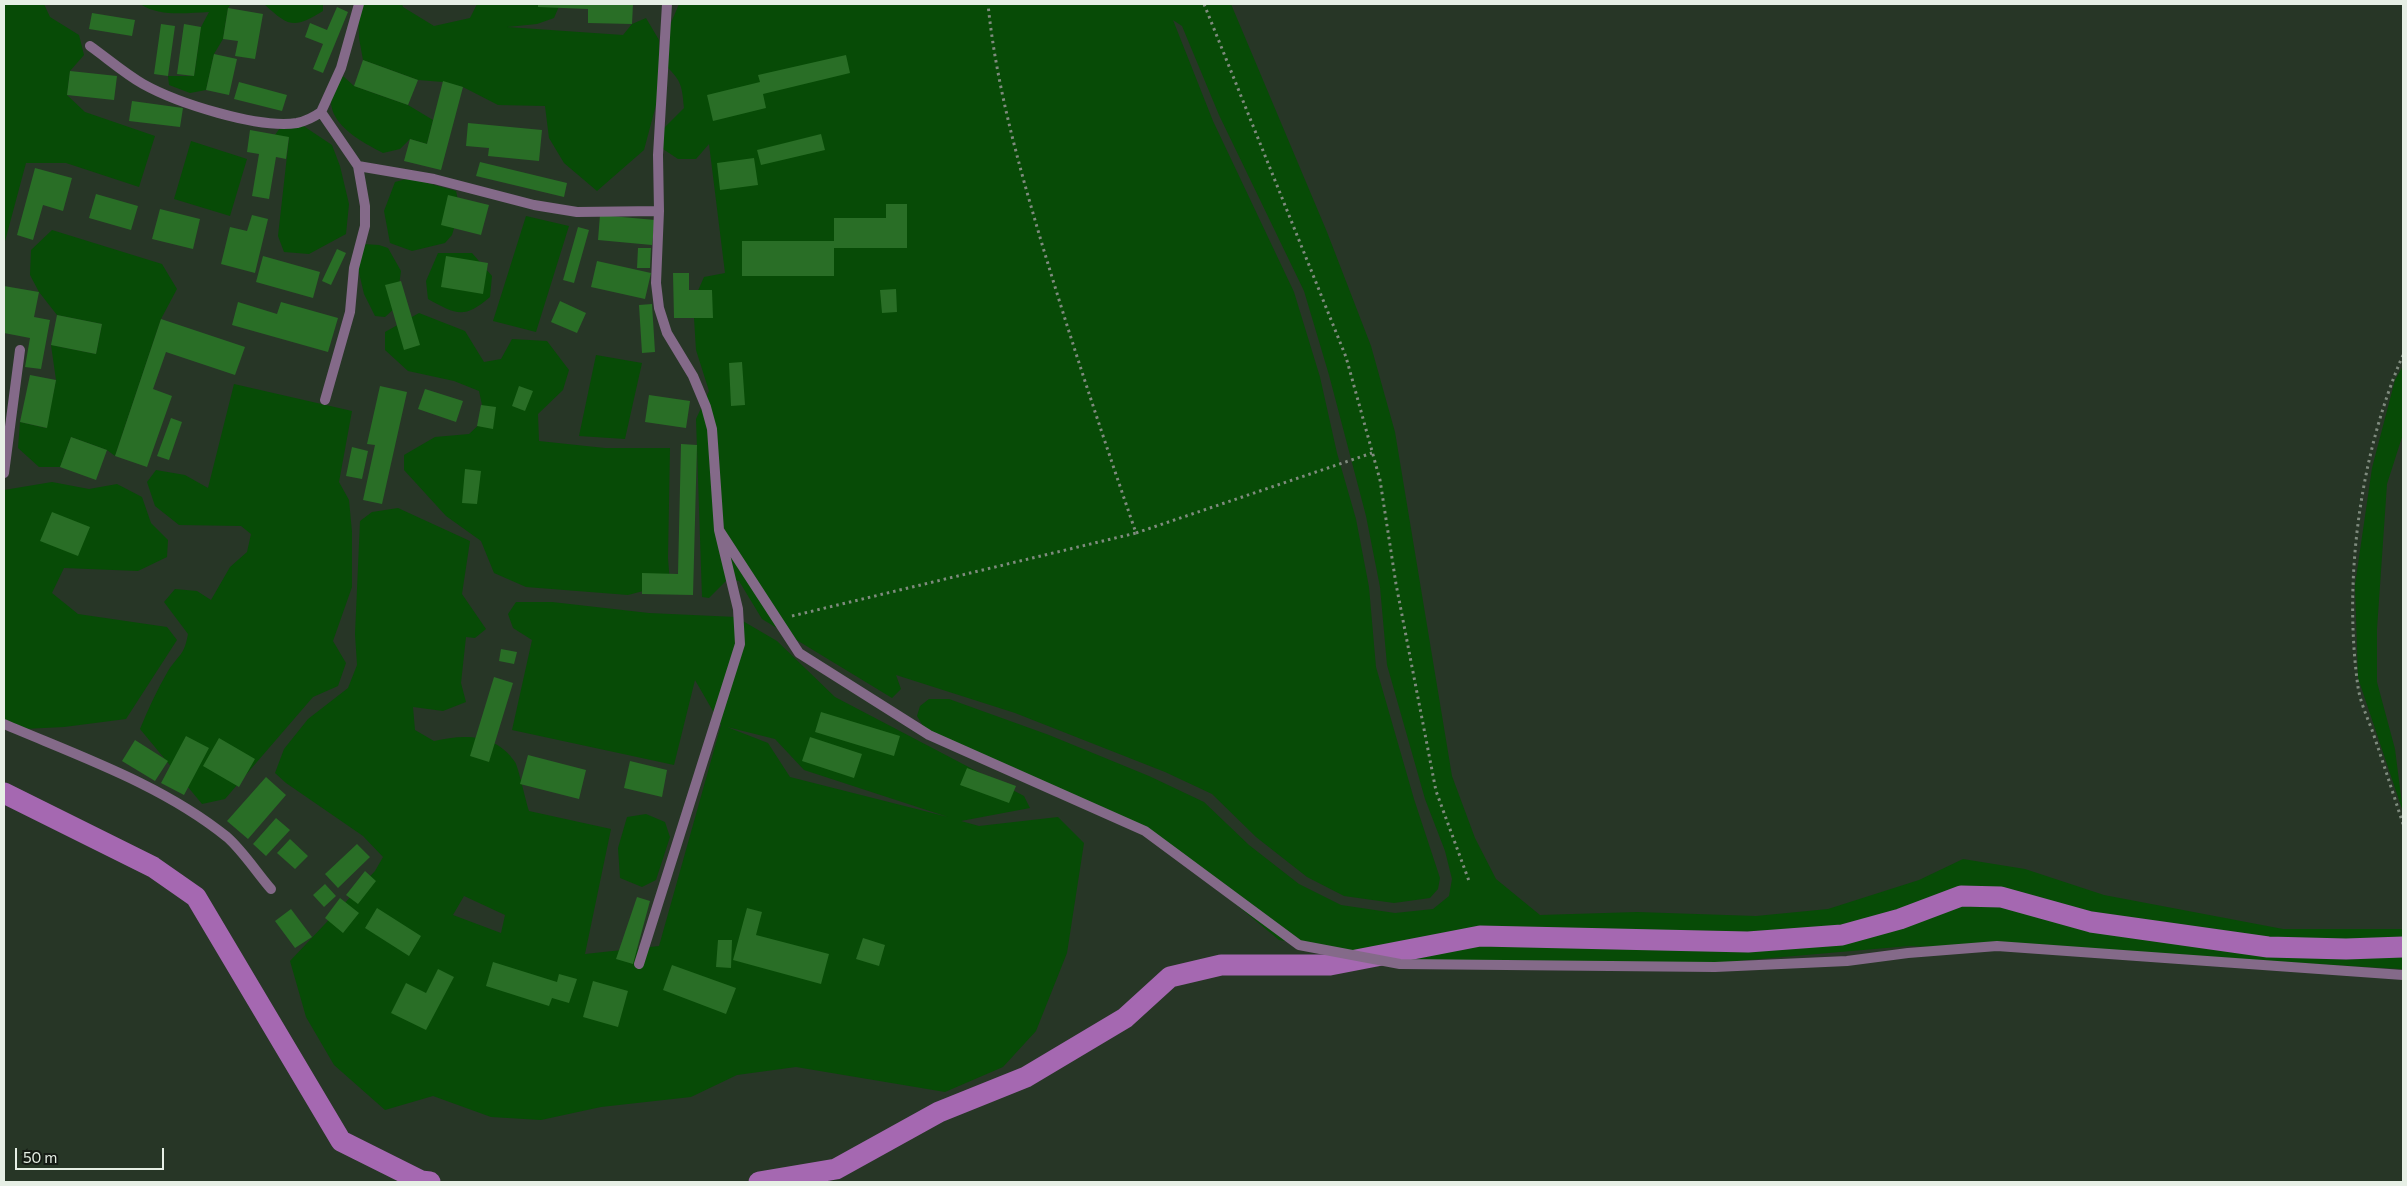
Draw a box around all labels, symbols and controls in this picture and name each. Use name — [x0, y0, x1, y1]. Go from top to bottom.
scale bar — [18, 1138, 166, 1170]
text: 50 m — [23, 1148, 57, 1166]

